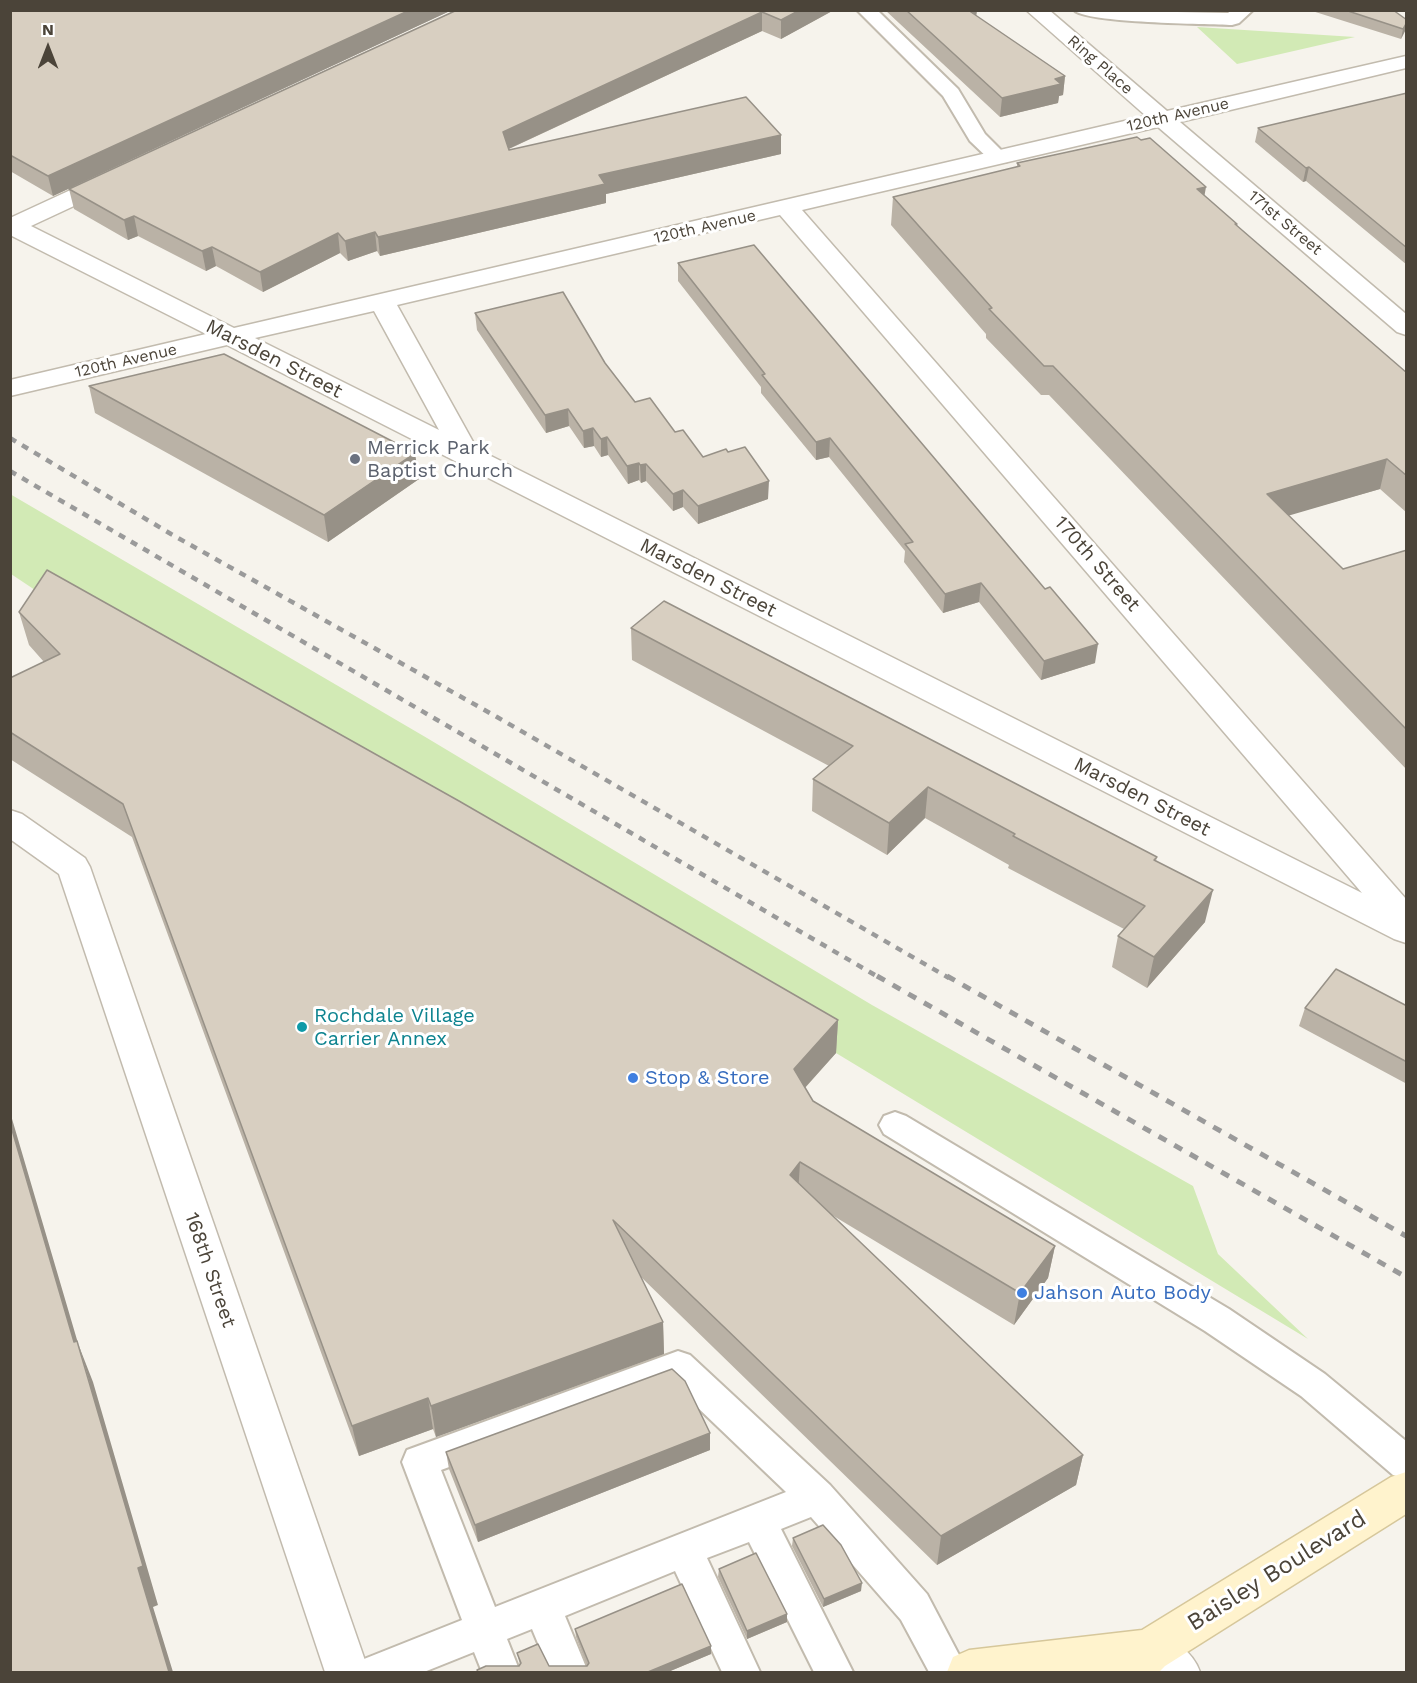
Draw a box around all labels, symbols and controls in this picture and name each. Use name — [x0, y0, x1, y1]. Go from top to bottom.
north arrow — [18, 18, 78, 78]
text: N — [42, 20, 54, 39]
street label: Ring Place — [1063, 31, 1137, 99]
street label: 120th Avenue — [1125, 94, 1231, 136]
street label: 171st Street — [1244, 187, 1326, 259]
street label: 120th Avenue — [652, 206, 758, 248]
street label: Marsden Street — [202, 314, 346, 404]
street label: 120th Avenue — [73, 340, 179, 382]
place label: Merrick Park Baptist Church — [367, 436, 513, 483]
marker: Merrick Park Baptist Church — [348, 452, 362, 466]
street label: 170th Street — [1049, 511, 1145, 617]
street label: Marsden Street — [636, 533, 780, 623]
street label: Marsden Street — [1070, 752, 1214, 842]
place label: Rochdale Village Carrier Annex — [314, 1004, 475, 1051]
marker: Rochdale Village Carrier Annex — [295, 1020, 309, 1034]
place label: Stop & Store — [645, 1066, 769, 1090]
marker: Stop & Store — [626, 1071, 640, 1085]
street label: 168th Street — [179, 1209, 241, 1331]
place label: Jahson Auto Body — [1034, 1281, 1211, 1305]
marker: Jahson Auto Body — [1015, 1286, 1029, 1300]
street label: Baisley Boulevard — [1182, 1504, 1372, 1638]

